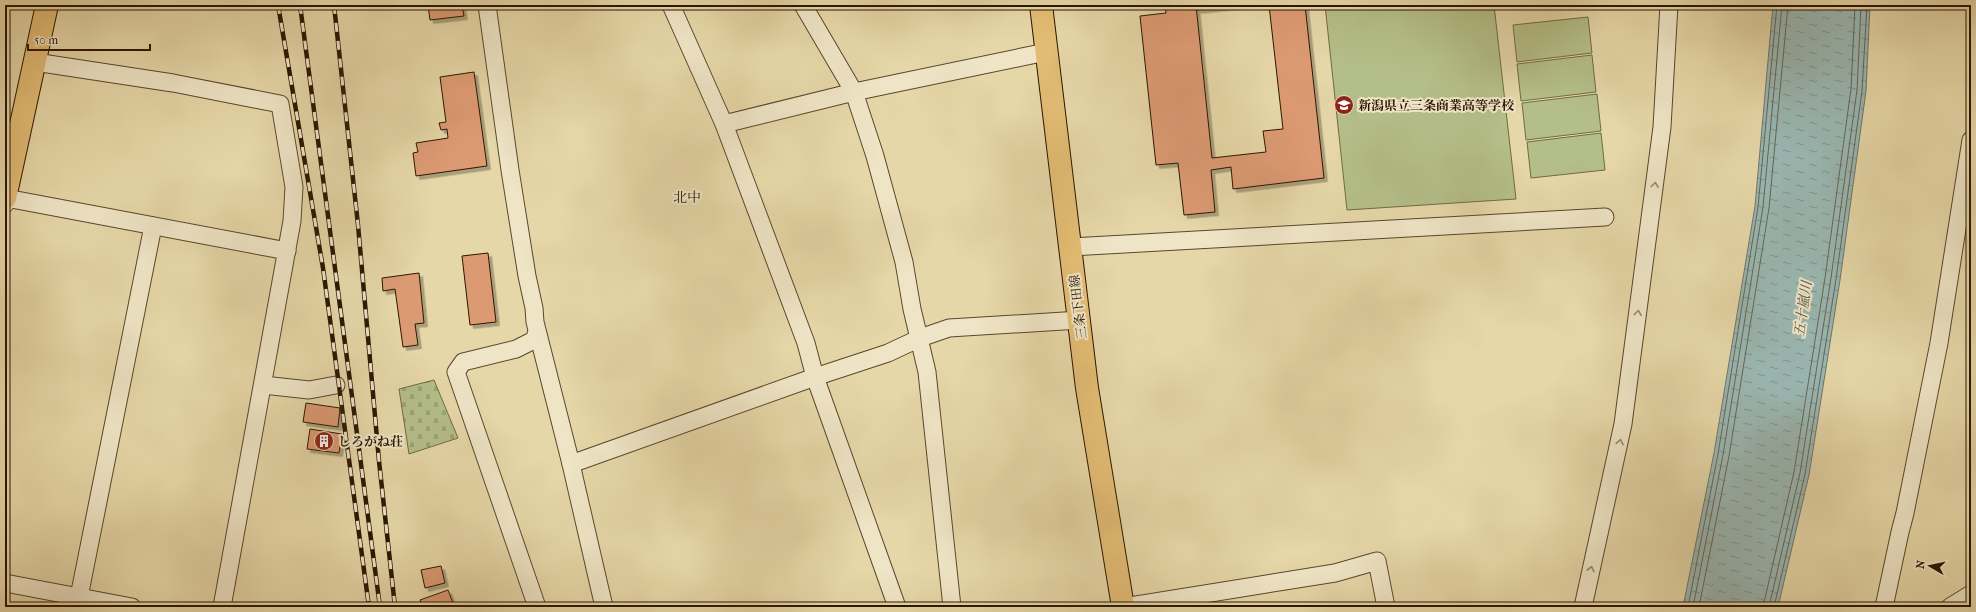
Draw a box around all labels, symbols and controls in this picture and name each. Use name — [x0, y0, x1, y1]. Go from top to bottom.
scale bar — [28, 26, 150, 52]
text: 50 m — [34, 33, 58, 47]
school or university icon: 新潟県立三条商業高等学校 — [1333, 94, 1355, 116]
place label: 新潟県立三条商業高等学校 — [1358, 98, 1515, 113]
one-way arrow — [1650, 182, 1659, 188]
district label: 北中 — [673, 189, 701, 206]
street label: 三条下田線 — [1067, 274, 1089, 340]
water label: 五十嵐川 — [1791, 278, 1816, 338]
one-way arrow — [1633, 310, 1642, 317]
building icon: しろがね荘 — [313, 430, 335, 452]
place label: しろがね荘 — [338, 434, 403, 449]
one-way arrow — [1615, 439, 1623, 445]
north arrow — [1910, 546, 1950, 586]
text: N — [1914, 559, 1928, 570]
one-way arrow — [1587, 566, 1595, 572]

